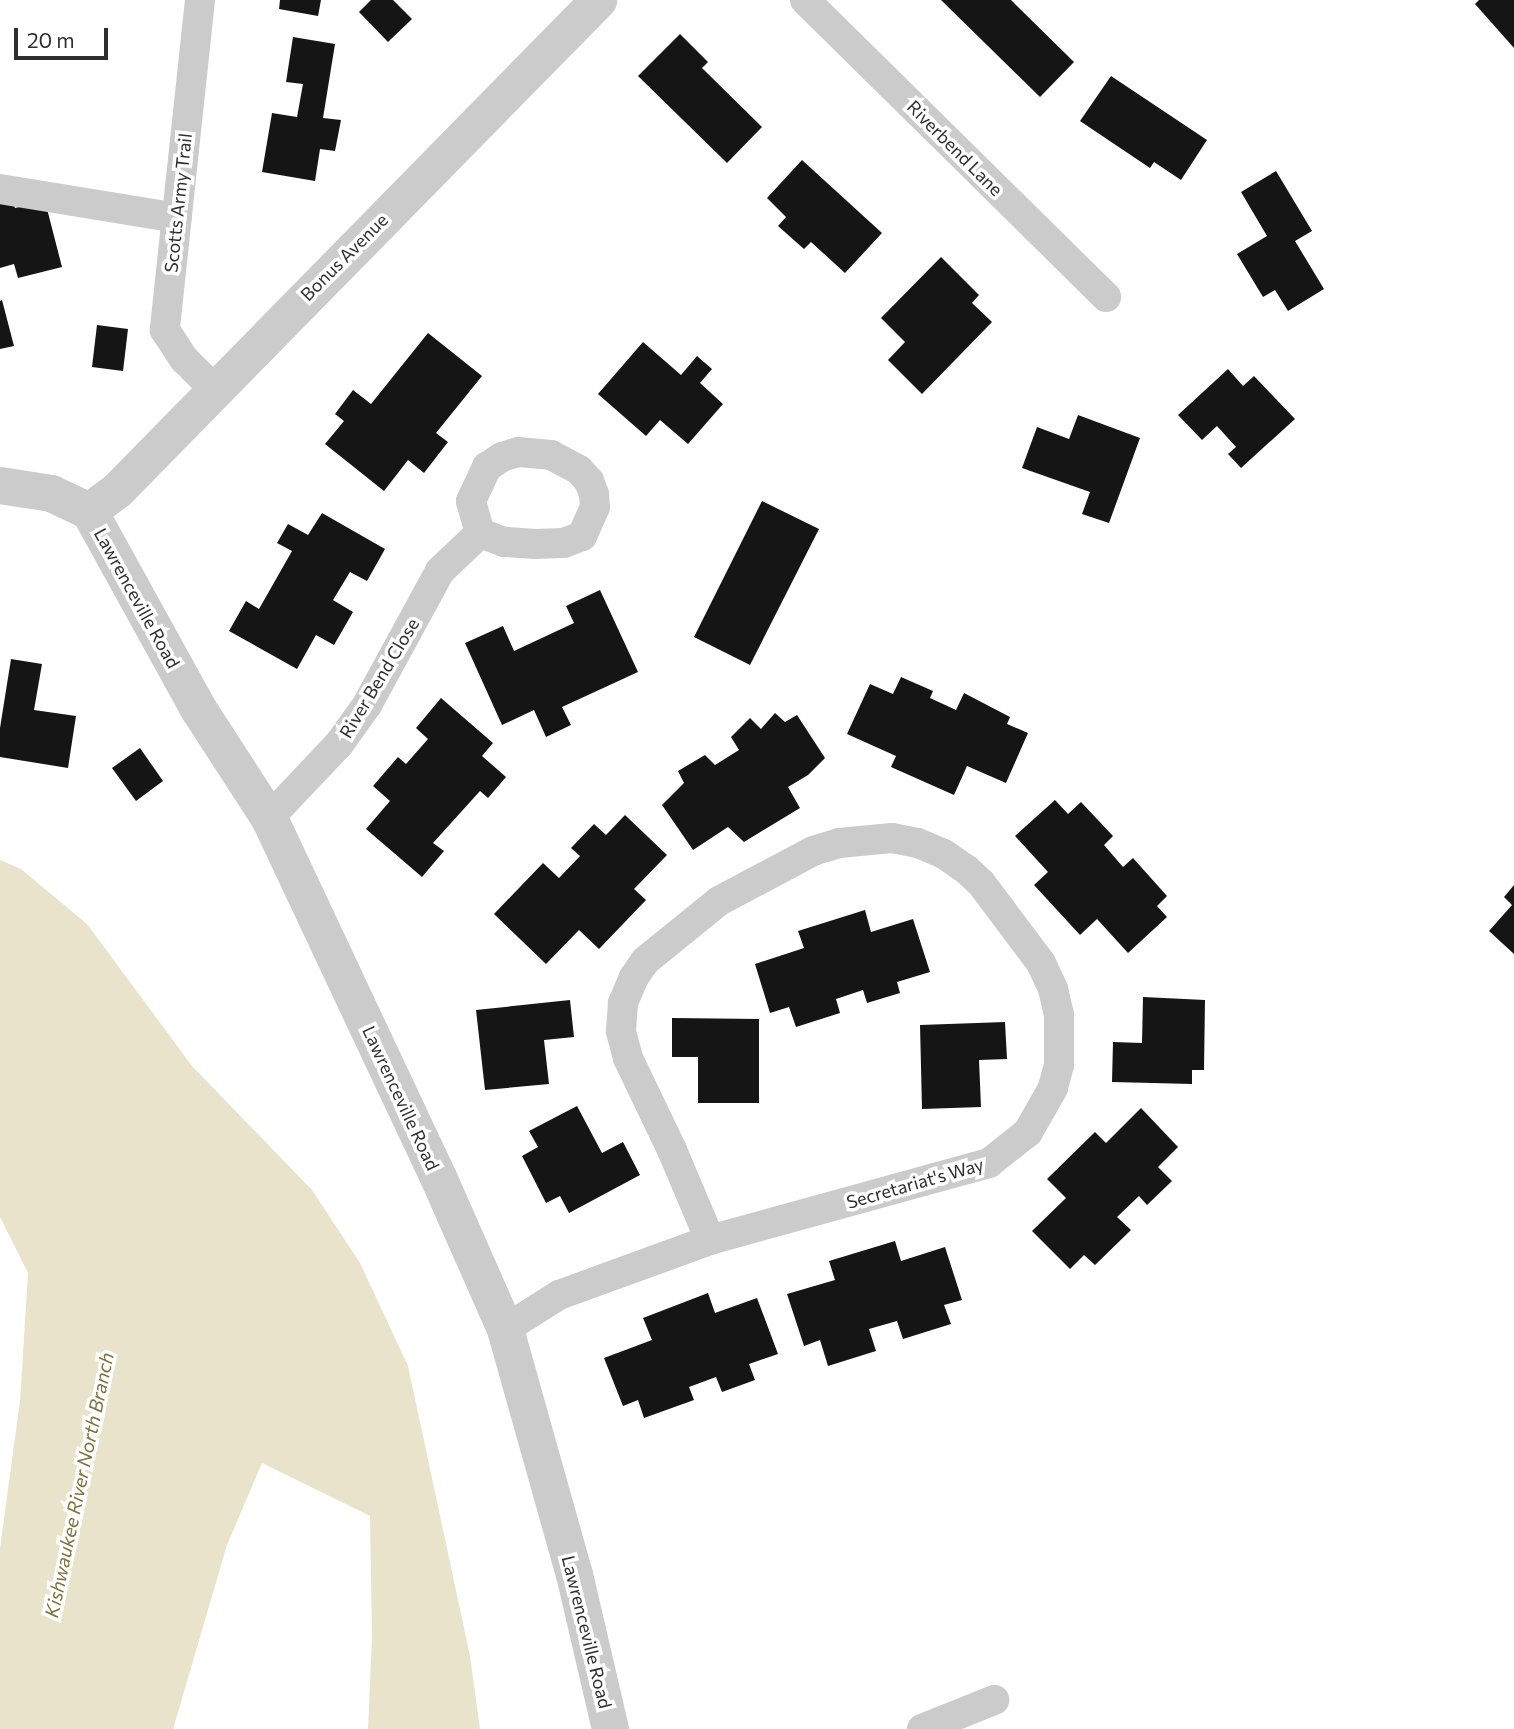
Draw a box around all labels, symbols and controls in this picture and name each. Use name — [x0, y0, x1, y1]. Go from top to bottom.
scale bar — [18, 14, 112, 58]
text: 20 m — [27, 27, 75, 52]
street label: Riverbend Lane — [903, 96, 1007, 200]
street label: Scotts Army Trail — [160, 132, 196, 274]
street label: Bonus Avenue — [296, 209, 392, 305]
street label: Lawrenceville Road — [90, 524, 184, 672]
street label: River Bend Close — [335, 614, 423, 742]
street label: Lawrenceville Road — [358, 1022, 444, 1174]
street label: Secretariat's Way — [844, 1153, 986, 1213]
water label: Kishwaukee River North Branch — [40, 1350, 118, 1620]
street label: Lawrenceville Road — [558, 1553, 616, 1711]

